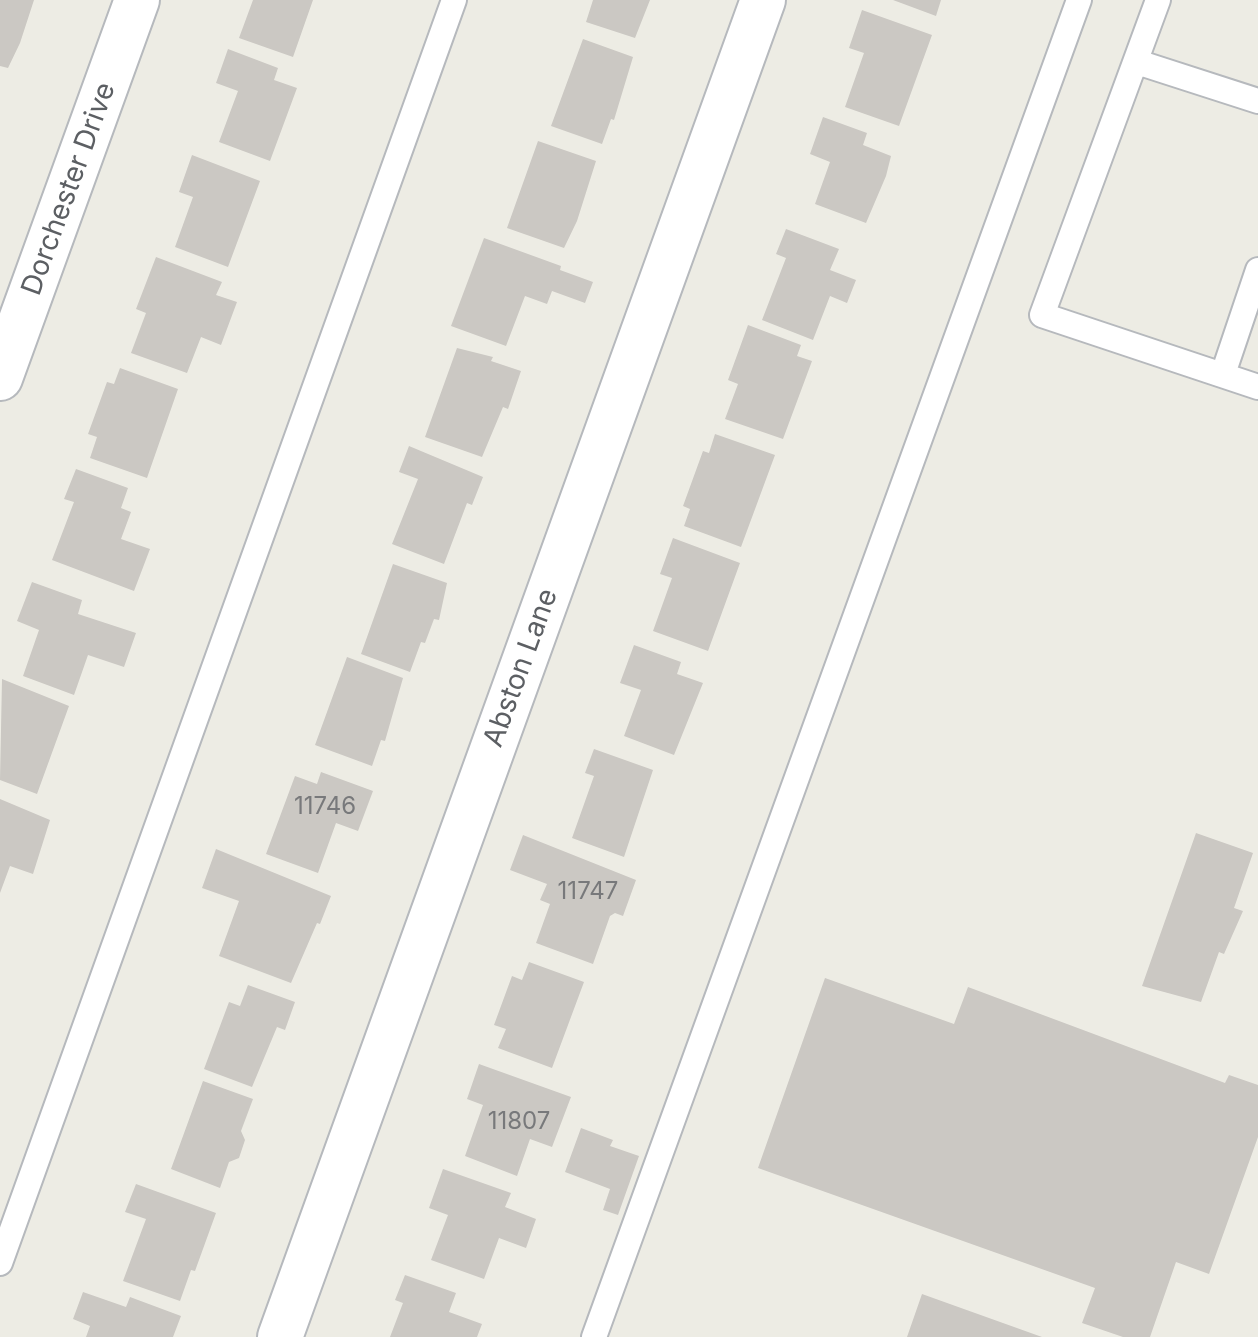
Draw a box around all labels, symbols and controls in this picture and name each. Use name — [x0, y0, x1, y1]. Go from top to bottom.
street label: Dorchester Drive — [15, 78, 123, 300]
street label: Abston Lane — [477, 584, 565, 752]
house number: 11746 — [294, 793, 356, 821]
house number: 11747 — [558, 878, 618, 906]
house number: 11807 — [488, 1108, 550, 1136]

